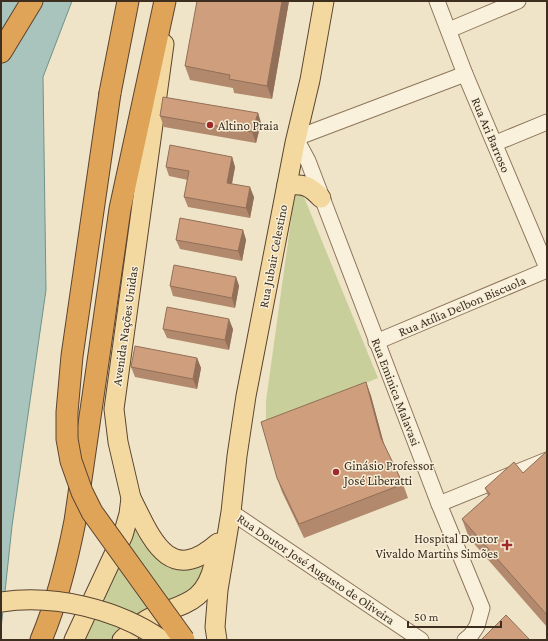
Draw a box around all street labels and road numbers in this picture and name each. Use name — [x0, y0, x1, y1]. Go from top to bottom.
street label: Rua Ari Barroso — [468, 95, 514, 175]
street label: Rua Jubair Celestino — [256, 203, 290, 309]
street label: Avenida Nações Unidas — [109, 265, 141, 387]
street label: Rua Atília Delbon Biscuola — [396, 272, 528, 340]
street label: Rua Eminica Malavasi — [369, 336, 424, 449]
street label: Rua Doutor José Augusto de Oliveira — [234, 510, 398, 628]

